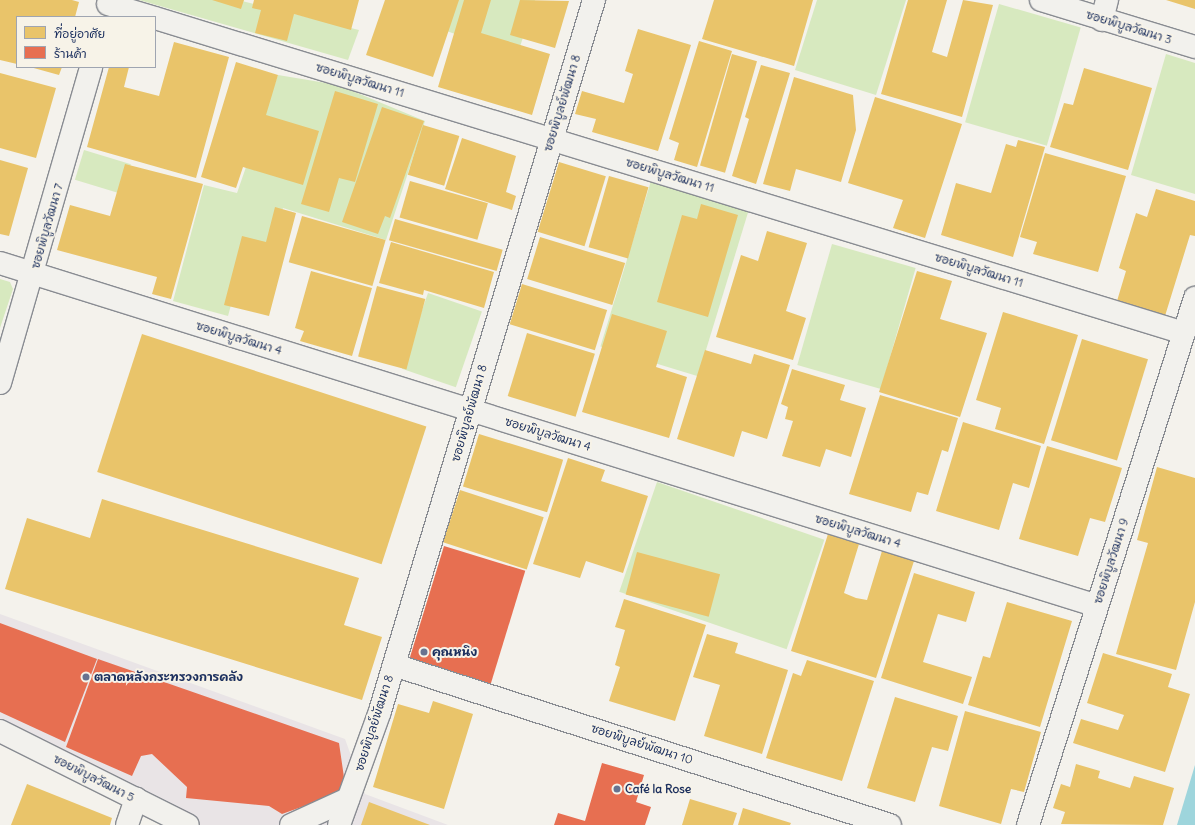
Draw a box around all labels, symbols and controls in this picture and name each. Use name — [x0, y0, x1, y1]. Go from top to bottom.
street label: ซอยพิบูลวัฒนา 3 — [1084, 7, 1174, 47]
legend — [16, 16, 156, 68]
text: ที่อยู่อาศัย — [54, 26, 105, 41]
text: ร้านค้า — [54, 46, 87, 61]
street label: ซอยพิบูลย์พัฒนา 8 — [540, 53, 584, 153]
street label: ซอยพิบูลวัฒนา 11 — [314, 60, 406, 100]
street label: ซอยพิบูลวัฒนา 11 — [624, 155, 716, 195]
street label: ซอยพิบูลวัฒนา 7 — [28, 182, 66, 270]
street label: ซอยพิบูลวัฒนา 11 — [933, 250, 1025, 290]
street label: ซอยพิบูลวัฒนา 4 — [194, 318, 284, 358]
street label: ซอยพิบูลย์พัฒนา 8 — [448, 363, 490, 463]
street label: ซอยพิบูลวัฒนา 4 — [503, 414, 593, 454]
street label: ซอยพิบูลวัฒนา 4 — [813, 511, 903, 551]
street label: ซอยพิบูลวัฒนา 9 — [1090, 516, 1132, 606]
place label: คุณหนิง — [432, 645, 477, 659]
marker: คุณหนิง — [419, 647, 429, 657]
place label: ตลาดหลังกระทรวงการคลัง — [94, 670, 243, 684]
marker: ตลาดหลังกระทรวงการคลัง — [81, 672, 91, 682]
street label: ซอยพิบูลย์พัฒนา 8 — [352, 673, 396, 773]
street label: ซอยพิบูลย์พัฒนา 10 — [589, 721, 695, 767]
street label: ซอยพิบูลวัฒนา 5 — [51, 751, 137, 805]
place label: Café la Rose — [625, 782, 691, 796]
marker: Café la Rose — [612, 784, 622, 794]

